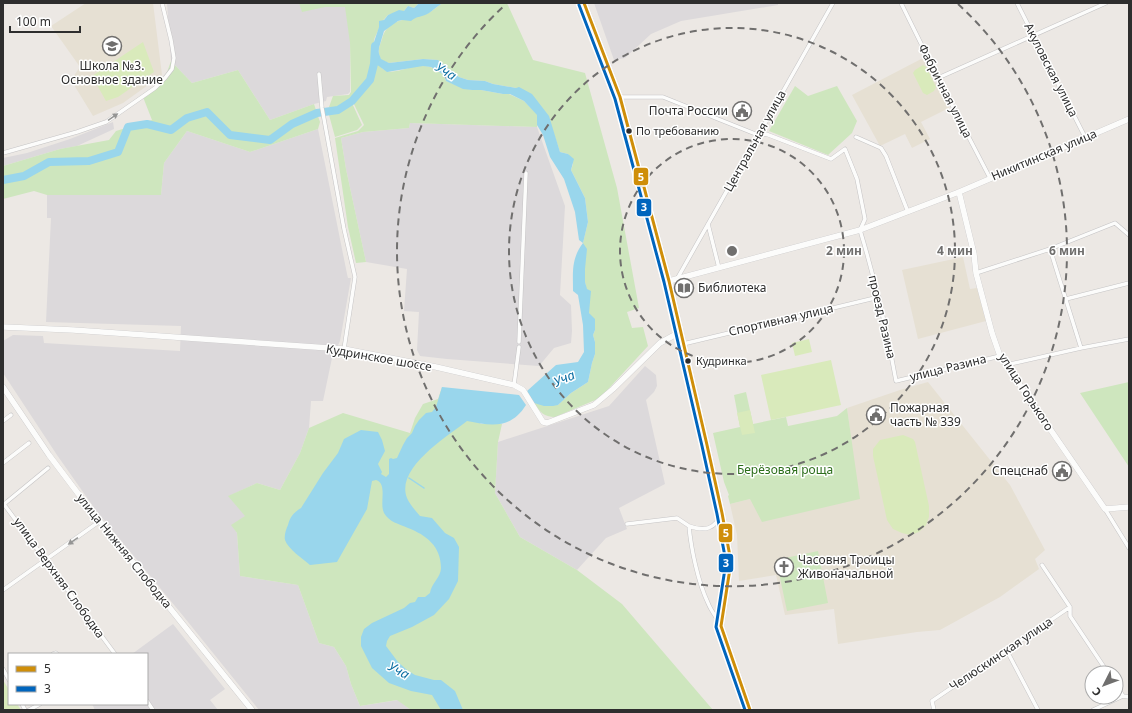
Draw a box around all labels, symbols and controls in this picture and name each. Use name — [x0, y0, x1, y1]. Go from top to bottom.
scale bar — [10, 8, 80, 34]
text: 100 m — [16, 13, 51, 30]
street label: Акуловская улица — [1020, 20, 1082, 120]
school or university icon: Школа №3. Основное здание — [101, 35, 123, 57]
street label: Фабричная улица — [914, 41, 977, 141]
place label: Школа №3. Основное здание — [61, 57, 163, 88]
water label: Уча — [432, 58, 460, 85]
street label: Центральная улица — [719, 87, 790, 195]
public building icon: Почта России — [731, 100, 753, 122]
place label: Почта России — [649, 102, 728, 119]
one-way arrow — [108, 113, 118, 121]
place label: По требованию — [636, 123, 719, 138]
street label: Никитинская улица — [988, 125, 1099, 185]
marker: По требованию — [624, 126, 634, 136]
line badge: 5 — [633, 167, 649, 186]
text: 5 — [638, 169, 644, 184]
line badge: 3 — [636, 198, 652, 217]
text: 3 — [641, 199, 647, 214]
text: 2 мин — [826, 242, 862, 259]
text: 4 мин — [937, 242, 973, 259]
text: 6 мин — [1049, 242, 1085, 259]
centre of rings — [725, 244, 739, 258]
street label: проезд Разина — [865, 273, 900, 360]
library icon: Библиотека — [673, 277, 695, 299]
place label: Библиотека — [698, 279, 766, 296]
street label: Спортивная улица — [727, 299, 835, 340]
street label: Кудринское шоссе — [325, 340, 434, 375]
street label: улица Разина — [908, 350, 988, 385]
street label: улица Горького — [995, 350, 1058, 434]
place label: Кудринка — [696, 353, 747, 368]
marker: Кудринка — [683, 356, 693, 366]
water label: Уча — [550, 365, 578, 391]
place label: Пожарная часть № 339 — [890, 399, 961, 430]
public building icon: Пожарная часть № 339 — [865, 404, 887, 426]
public building icon: Спецснаб — [1051, 460, 1073, 482]
park label: Берёзовая роща — [737, 461, 833, 478]
place label: Спецснаб — [992, 462, 1048, 479]
street label: улица Нижняя Слободка — [73, 490, 176, 612]
street label: улица Верхняя Слободка — [10, 514, 109, 641]
line badge: 5 — [718, 523, 733, 543]
text: 5 — [723, 525, 729, 540]
one-way arrow — [68, 537, 78, 545]
place label: Часовня Троицы Живоначальной — [798, 551, 895, 582]
line badge: 3 — [718, 553, 734, 573]
text: 3 — [723, 555, 729, 570]
church icon: Часовня Троицы Живоначальной — [773, 556, 795, 578]
street label: Челюскинская улица — [946, 613, 1056, 695]
legend — [8, 653, 148, 705]
water label: Уча — [385, 657, 413, 683]
text: 5 — [44, 660, 51, 677]
north arrow — [1084, 665, 1124, 705]
text: 3 — [44, 680, 51, 697]
text: С — [1088, 684, 1104, 700]

